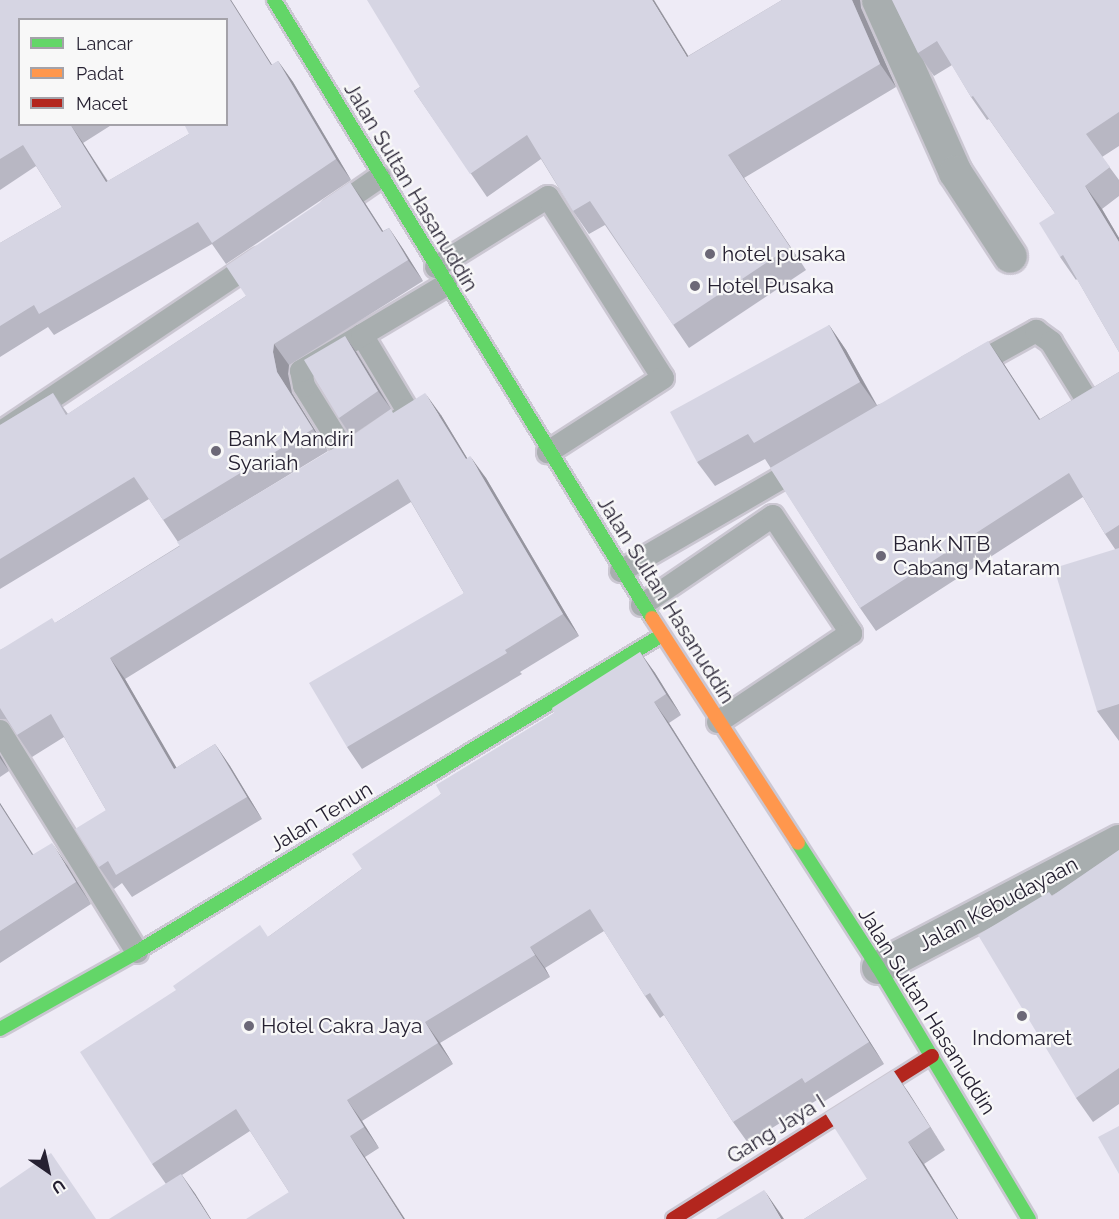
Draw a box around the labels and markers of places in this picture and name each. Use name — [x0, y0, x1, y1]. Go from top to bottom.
place label: hotel pusaka — [722, 241, 846, 267]
marker: hotel pusaka — [703, 247, 717, 261]
place label: Hotel Pusaka — [707, 273, 835, 299]
marker: Hotel Pusaka — [688, 279, 702, 293]
place label: Bank Mandiri Syariah — [228, 426, 354, 476]
marker: Bank Mandiri Syariah — [209, 444, 223, 458]
place label: Bank NTB Cabang Mataram — [893, 531, 1060, 581]
marker: Bank NTB Cabang Mataram — [874, 549, 888, 563]
marker: Indomaret — [1015, 1009, 1029, 1023]
place label: Hotel Cakra Jaya — [261, 1013, 424, 1039]
marker: Hotel Cakra Jaya — [242, 1019, 256, 1033]
place label: Indomaret — [972, 1025, 1072, 1051]

